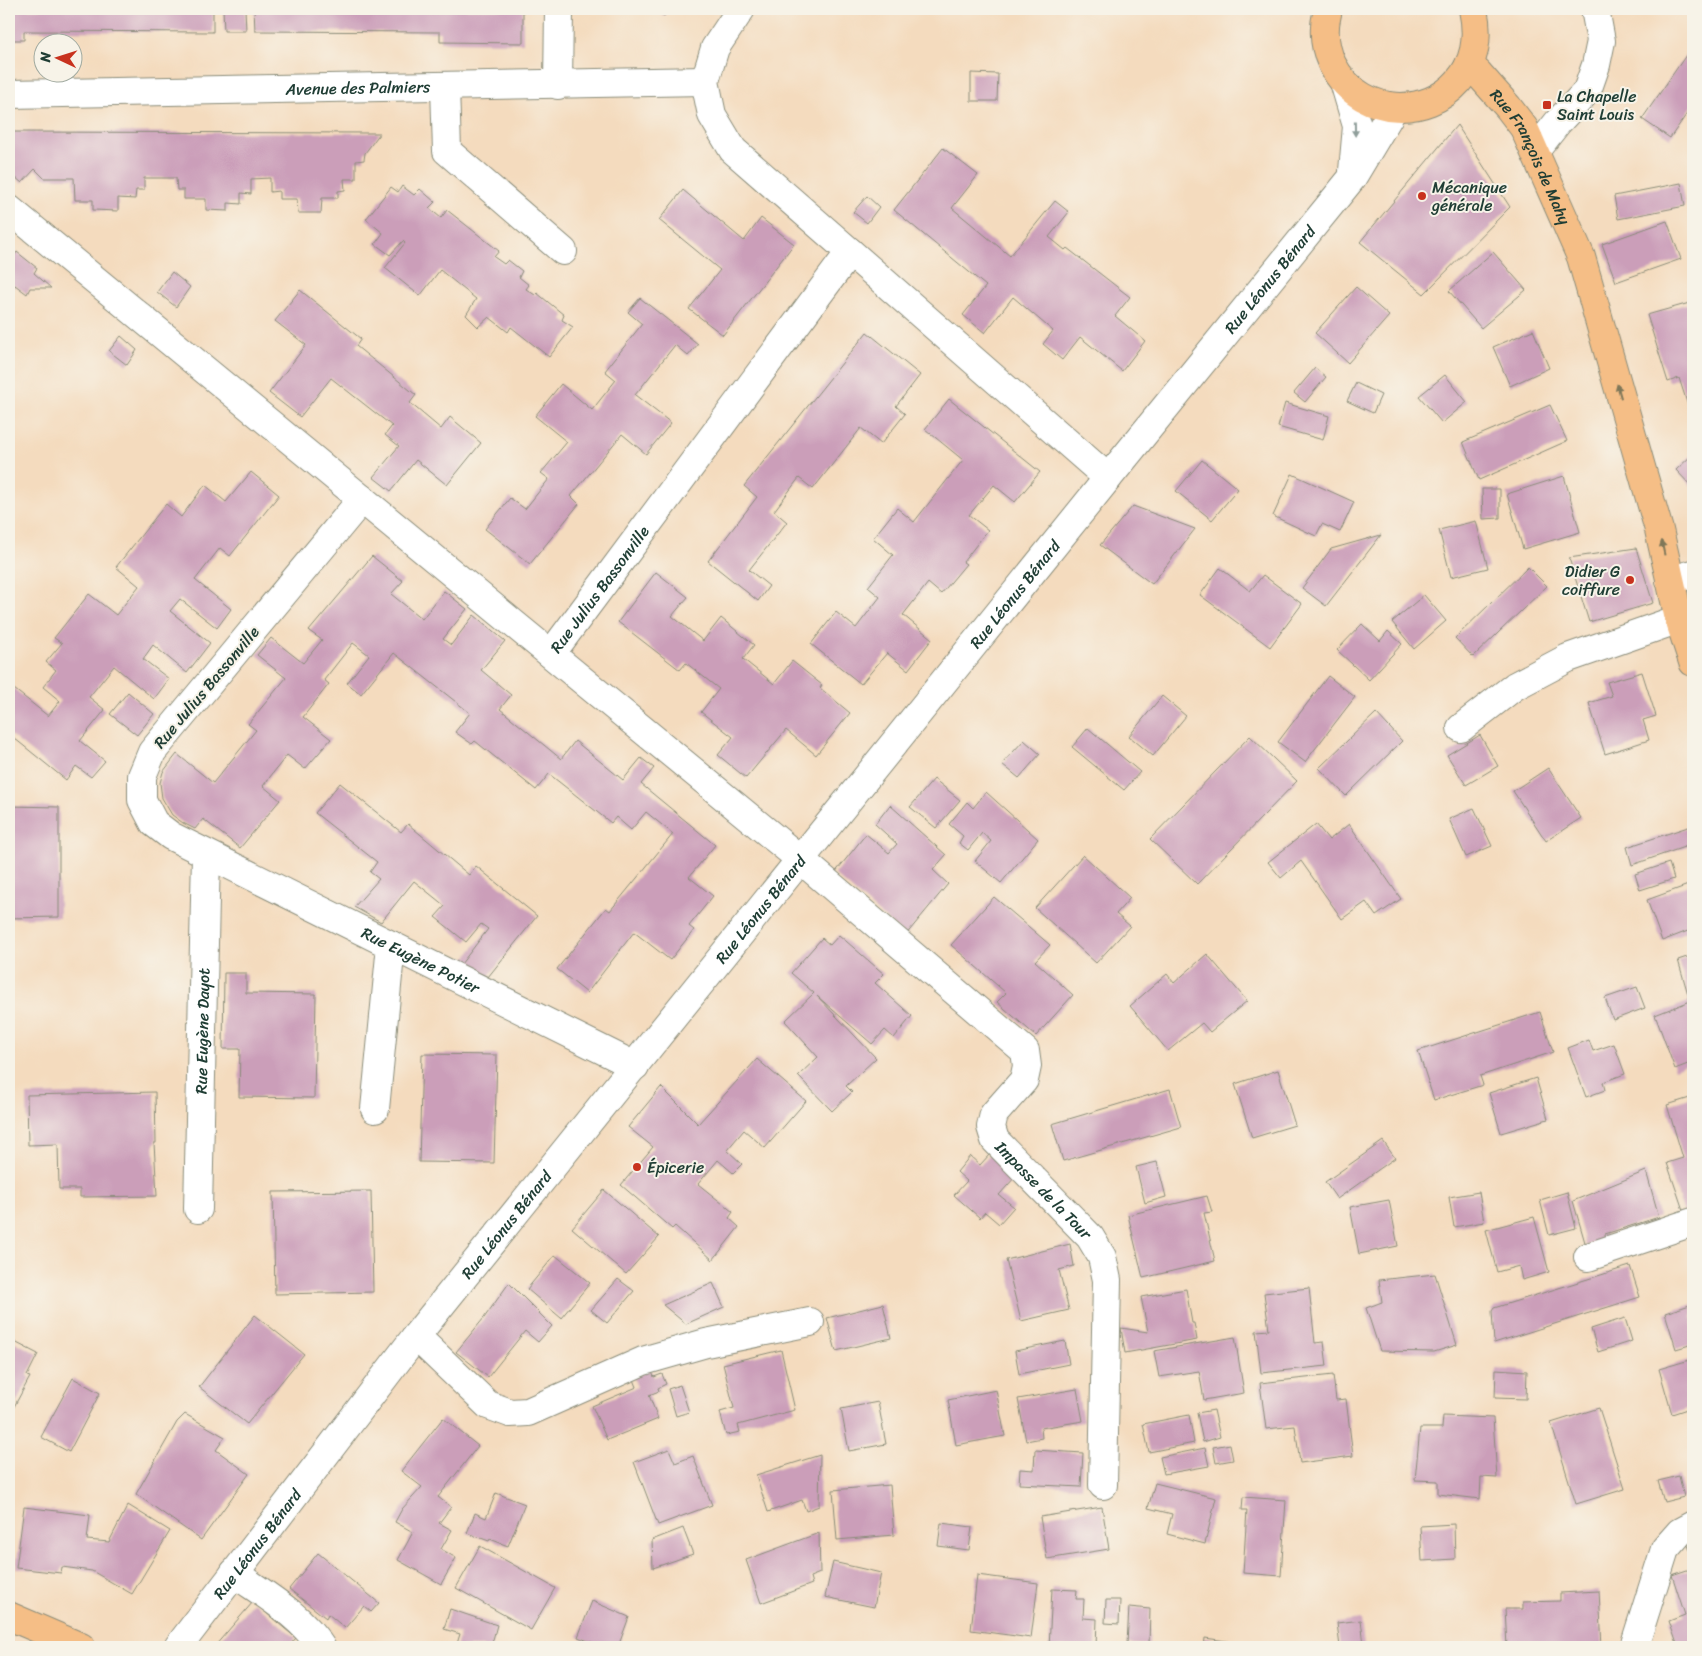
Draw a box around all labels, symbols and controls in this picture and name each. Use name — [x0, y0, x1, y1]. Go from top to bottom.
north arrow — [32, 32, 82, 82]
text: N — [33, 51, 58, 64]
street label: Avenue des Palmiers — [284, 72, 431, 104]
street label: Rue François de Mahy — [1483, 82, 1579, 230]
place label: La Chapelle Saint Louis — [1557, 82, 1637, 129]
marker: La Chapelle Saint Louis — [1541, 99, 1553, 111]
one-way arrow — [1352, 121, 1360, 137]
place label: Mécanique générale — [1430, 173, 1507, 220]
marker: Mécanique générale — [1416, 190, 1428, 202]
street label: Rue Léonus Bénard — [1217, 218, 1324, 340]
one-way arrow — [1615, 384, 1623, 399]
street label: Rue Julius Bassonville — [542, 519, 657, 660]
street label: Rue Léonus Bénard — [962, 532, 1069, 655]
one-way arrow — [1659, 540, 1667, 555]
place label: Didier G coiffure — [1562, 557, 1620, 604]
marker: Didier G coiffure — [1624, 574, 1636, 586]
street label: Rue Julius Bassonville — [146, 619, 267, 755]
street label: Rue Léonus Bénard — [708, 847, 815, 970]
street label: Rue Eugène Potier — [356, 919, 486, 1003]
street label: Rue Eugène Dayot — [187, 968, 218, 1095]
street label: Impasse de la Tour — [987, 1133, 1100, 1248]
place label: Épicerie — [647, 1153, 704, 1182]
marker: Épicerie — [631, 1161, 643, 1173]
street label: Rue Léonus Bénard — [453, 1163, 560, 1286]
street label: Rue Léonus Bénard — [205, 1481, 310, 1606]

